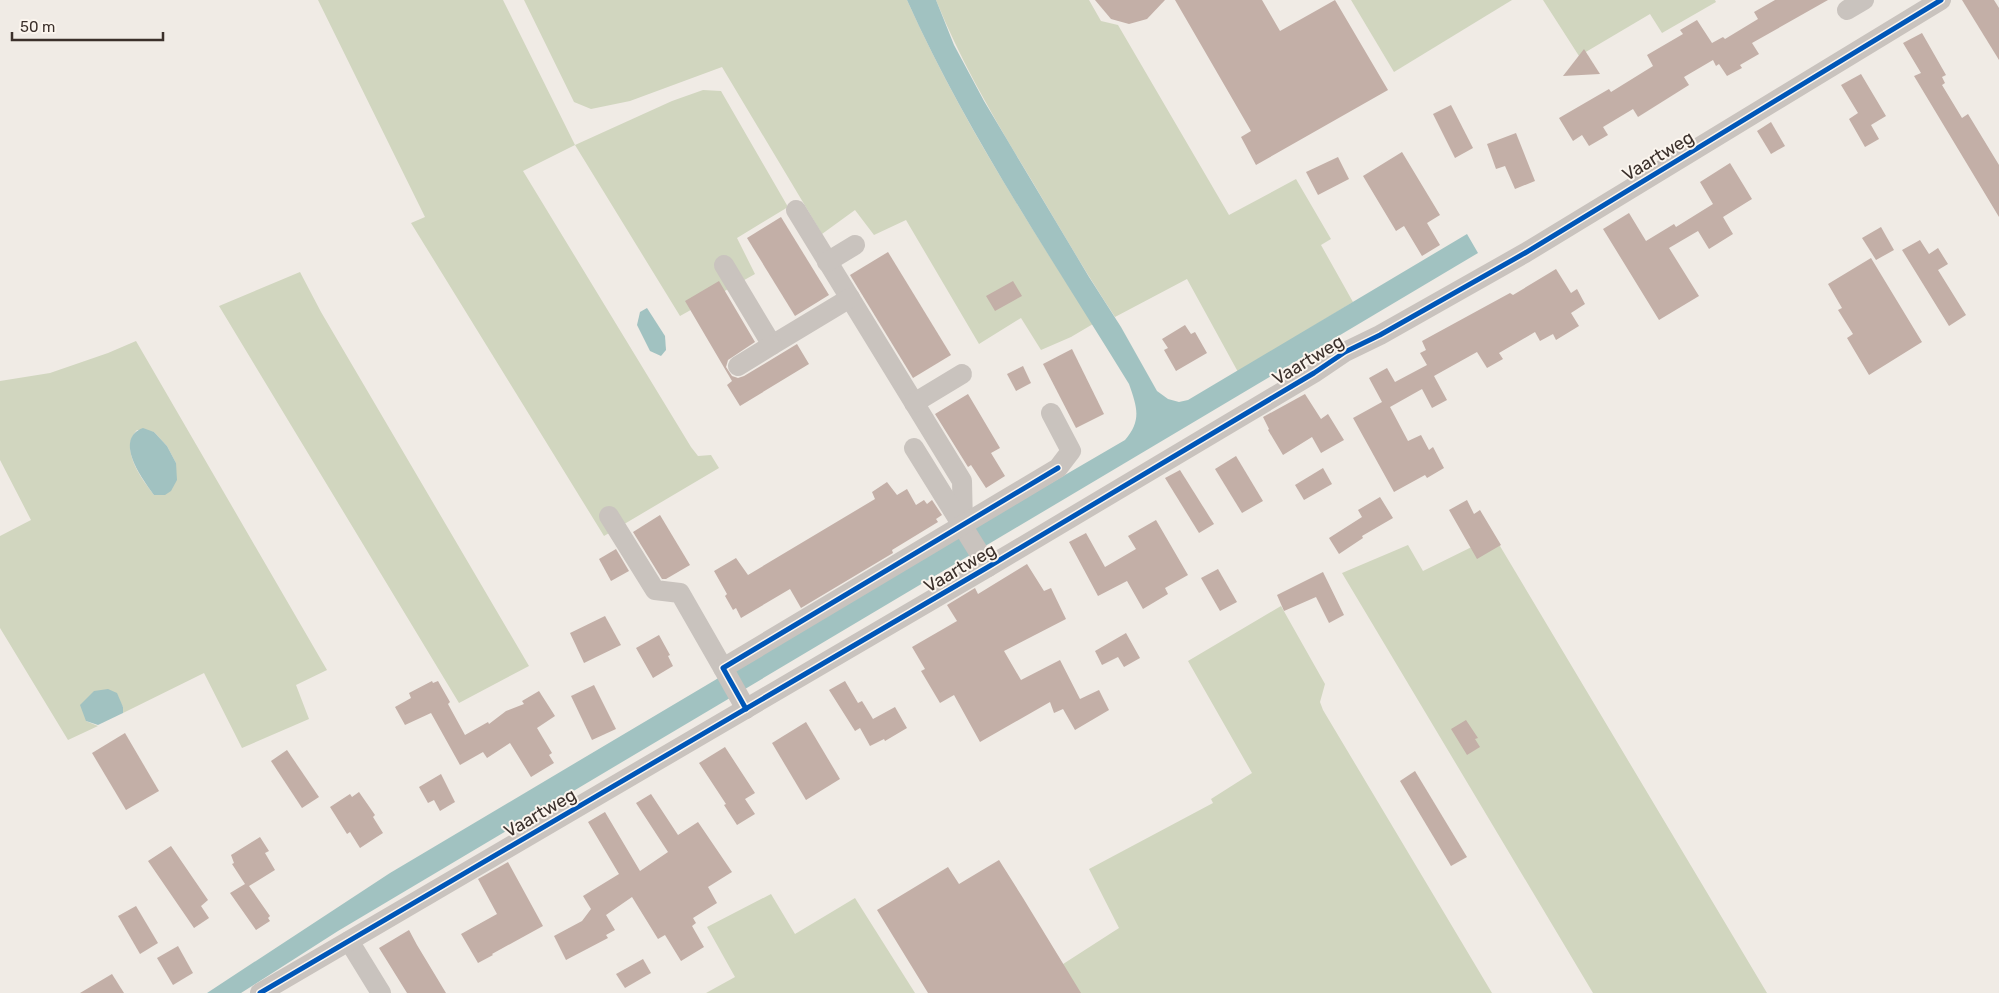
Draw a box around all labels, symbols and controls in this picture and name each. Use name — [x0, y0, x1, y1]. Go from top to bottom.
scale bar — [12, 10, 164, 42]
text: 50 m — [20, 18, 55, 36]
street label: Vaartweg — [1618, 126, 1698, 186]
street label: Vaartweg — [1268, 330, 1348, 390]
street label: Vaartweg — [920, 539, 1000, 597]
street label: Vaartweg — [500, 784, 580, 842]

